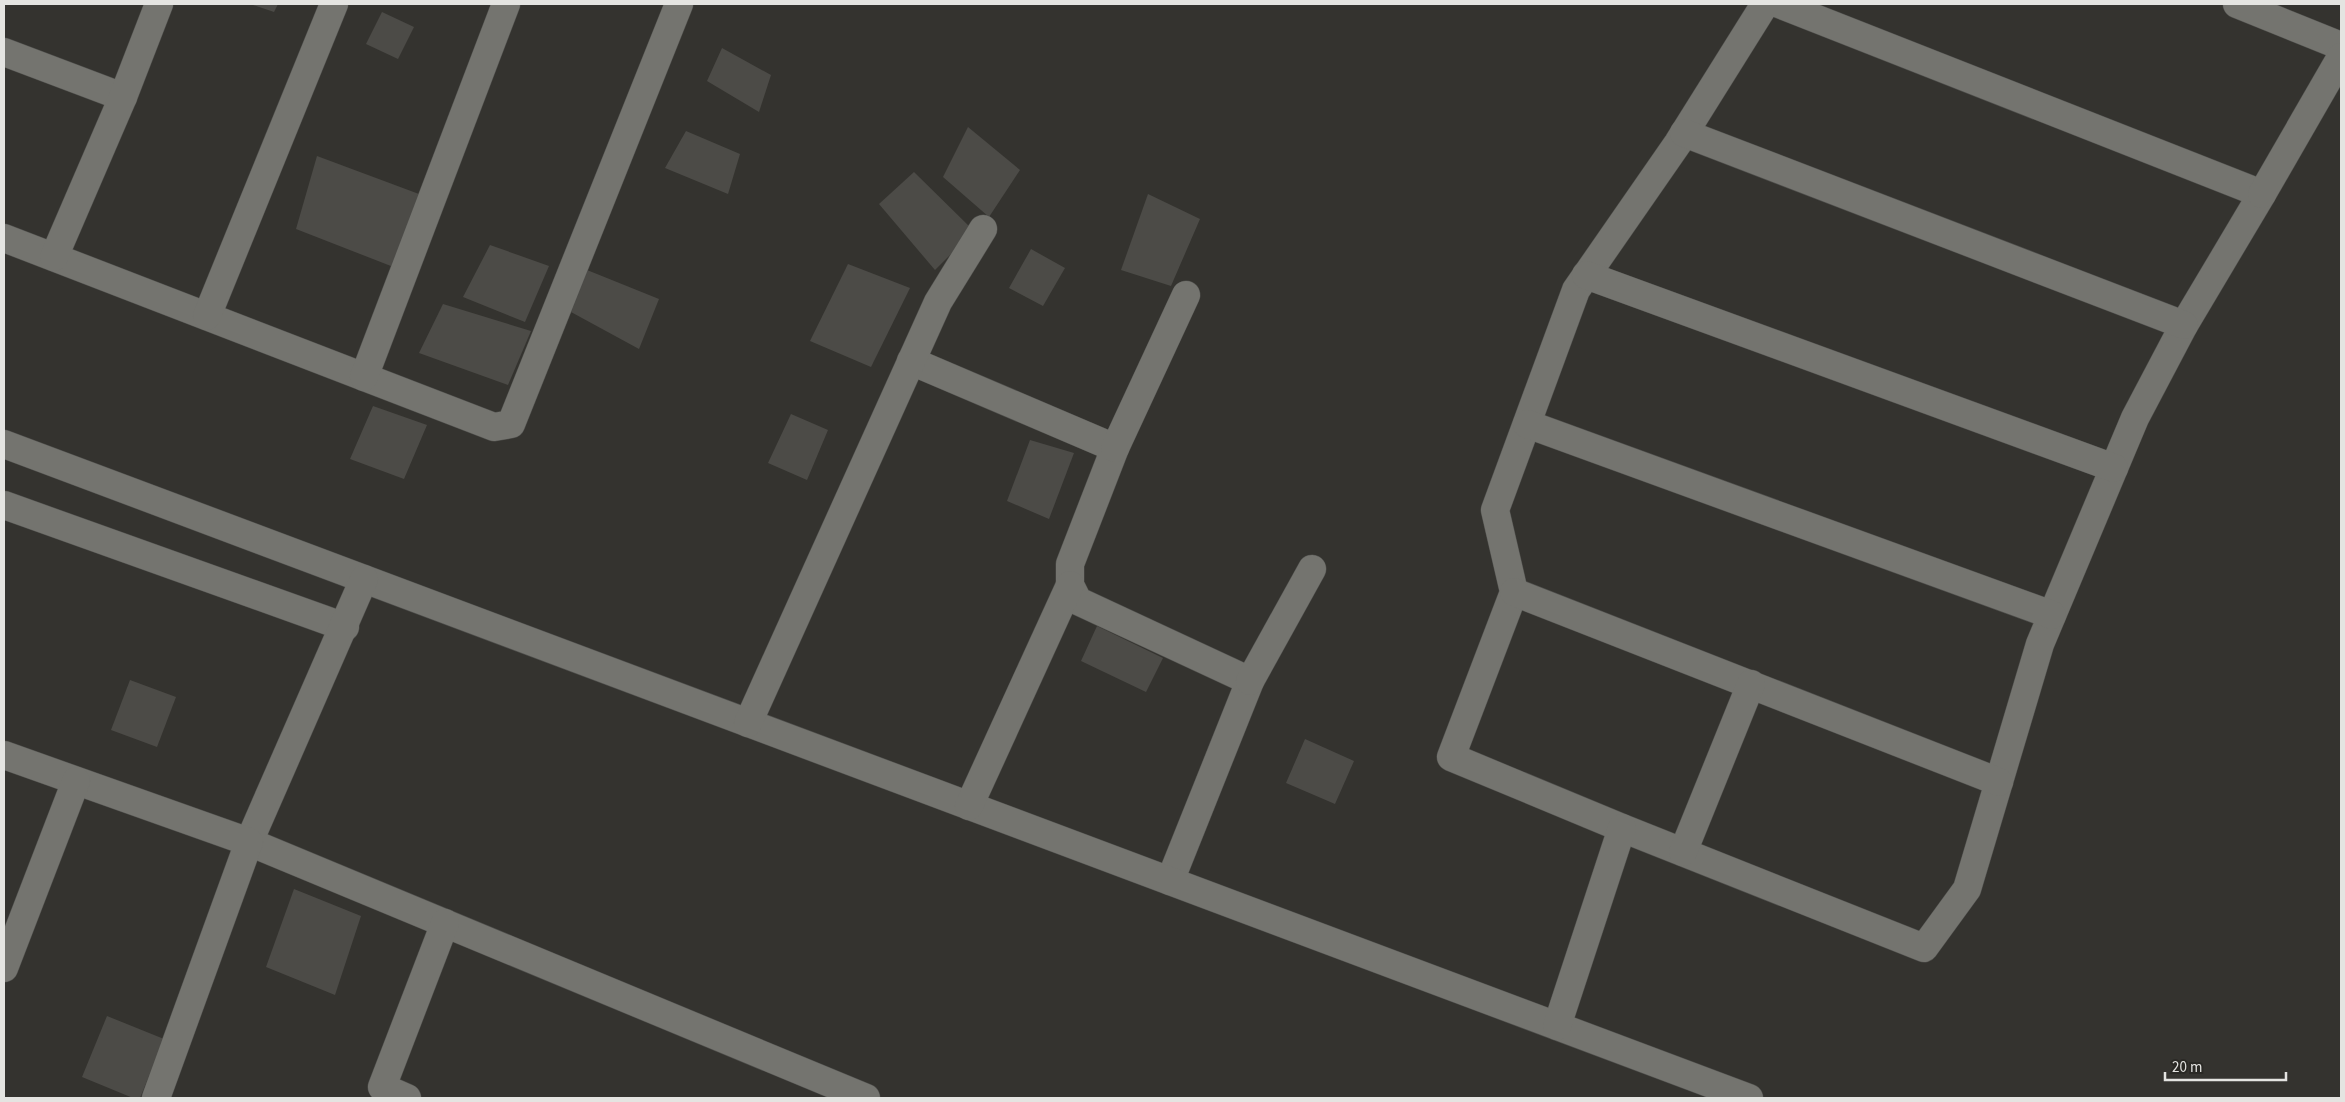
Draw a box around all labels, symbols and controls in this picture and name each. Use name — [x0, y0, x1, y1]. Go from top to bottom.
scale bar — [2165, 1050, 2286, 1082]
text: 20 m — [2172, 1057, 2202, 1078]

